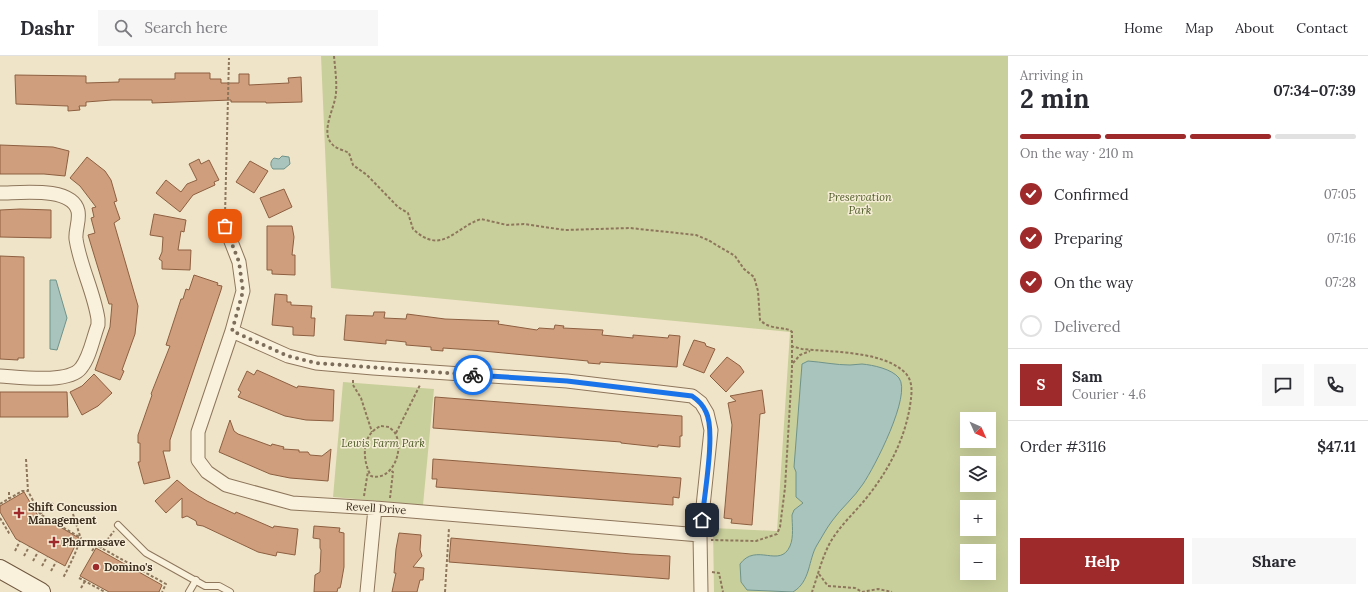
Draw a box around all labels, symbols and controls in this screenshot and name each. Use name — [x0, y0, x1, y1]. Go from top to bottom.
search box — [98, 10, 378, 46]
text: Dashr — [20, 16, 74, 40]
icon: search — [112, 17, 134, 39]
text: Search here — [144, 18, 228, 37]
text: Home — [1124, 19, 1163, 37]
text: Map — [1185, 19, 1213, 37]
text: About — [1235, 19, 1274, 37]
text: Contact — [1296, 19, 1348, 37]
text: Arriving in — [1020, 67, 1083, 84]
text: 07:34–07:39 — [1273, 81, 1356, 100]
text: 2 min — [1020, 82, 1090, 115]
text: On the way · 210 m — [1020, 145, 1134, 162]
icon: check — [1020, 183, 1042, 205]
text: Confirmed — [1054, 185, 1129, 204]
text: 07:05 — [1324, 186, 1356, 203]
park label: Preservation Park — [828, 190, 892, 217]
pin — [208, 209, 242, 243]
icon: bag — [214, 215, 236, 237]
icon: check — [1020, 227, 1042, 249]
text: Preparing — [1054, 229, 1122, 248]
text: 07:16 — [1327, 230, 1356, 247]
icon: check — [1020, 271, 1042, 293]
text: On the way — [1054, 273, 1133, 292]
text: 07:28 — [1325, 274, 1356, 291]
text: Delivered — [1054, 317, 1121, 336]
courier — [453, 355, 493, 395]
icon: bike — [462, 364, 484, 386]
button: chat — [1262, 364, 1304, 406]
button: phone — [1314, 364, 1356, 406]
text: Sam — [1072, 367, 1103, 386]
text: S — [1037, 375, 1045, 394]
text: Courier · 4.6 — [1072, 386, 1146, 403]
north arrow — [960, 412, 996, 448]
map controls — [960, 412, 996, 580]
park label: Lewis Farm Park — [341, 436, 425, 450]
text: Order #3116 — [1020, 437, 1106, 456]
text: $47.11 — [1317, 437, 1356, 456]
button: layers — [960, 456, 996, 492]
street label: Revell Drive — [345, 499, 407, 517]
place label: Shift Concussion Management — [28, 500, 117, 527]
button: + — [960, 500, 996, 536]
pin — [685, 503, 719, 537]
marker: Shift Concussion Management — [13, 507, 25, 519]
icon: home — [691, 509, 713, 531]
place label: Pharmasave — [62, 535, 125, 549]
marker: Pharmasave — [49, 537, 59, 547]
button: Help — [1020, 538, 1184, 584]
button: Share — [1192, 538, 1356, 584]
button: − — [960, 544, 996, 580]
place label: Domino's — [104, 560, 153, 574]
marker: Domino's — [91, 562, 101, 572]

